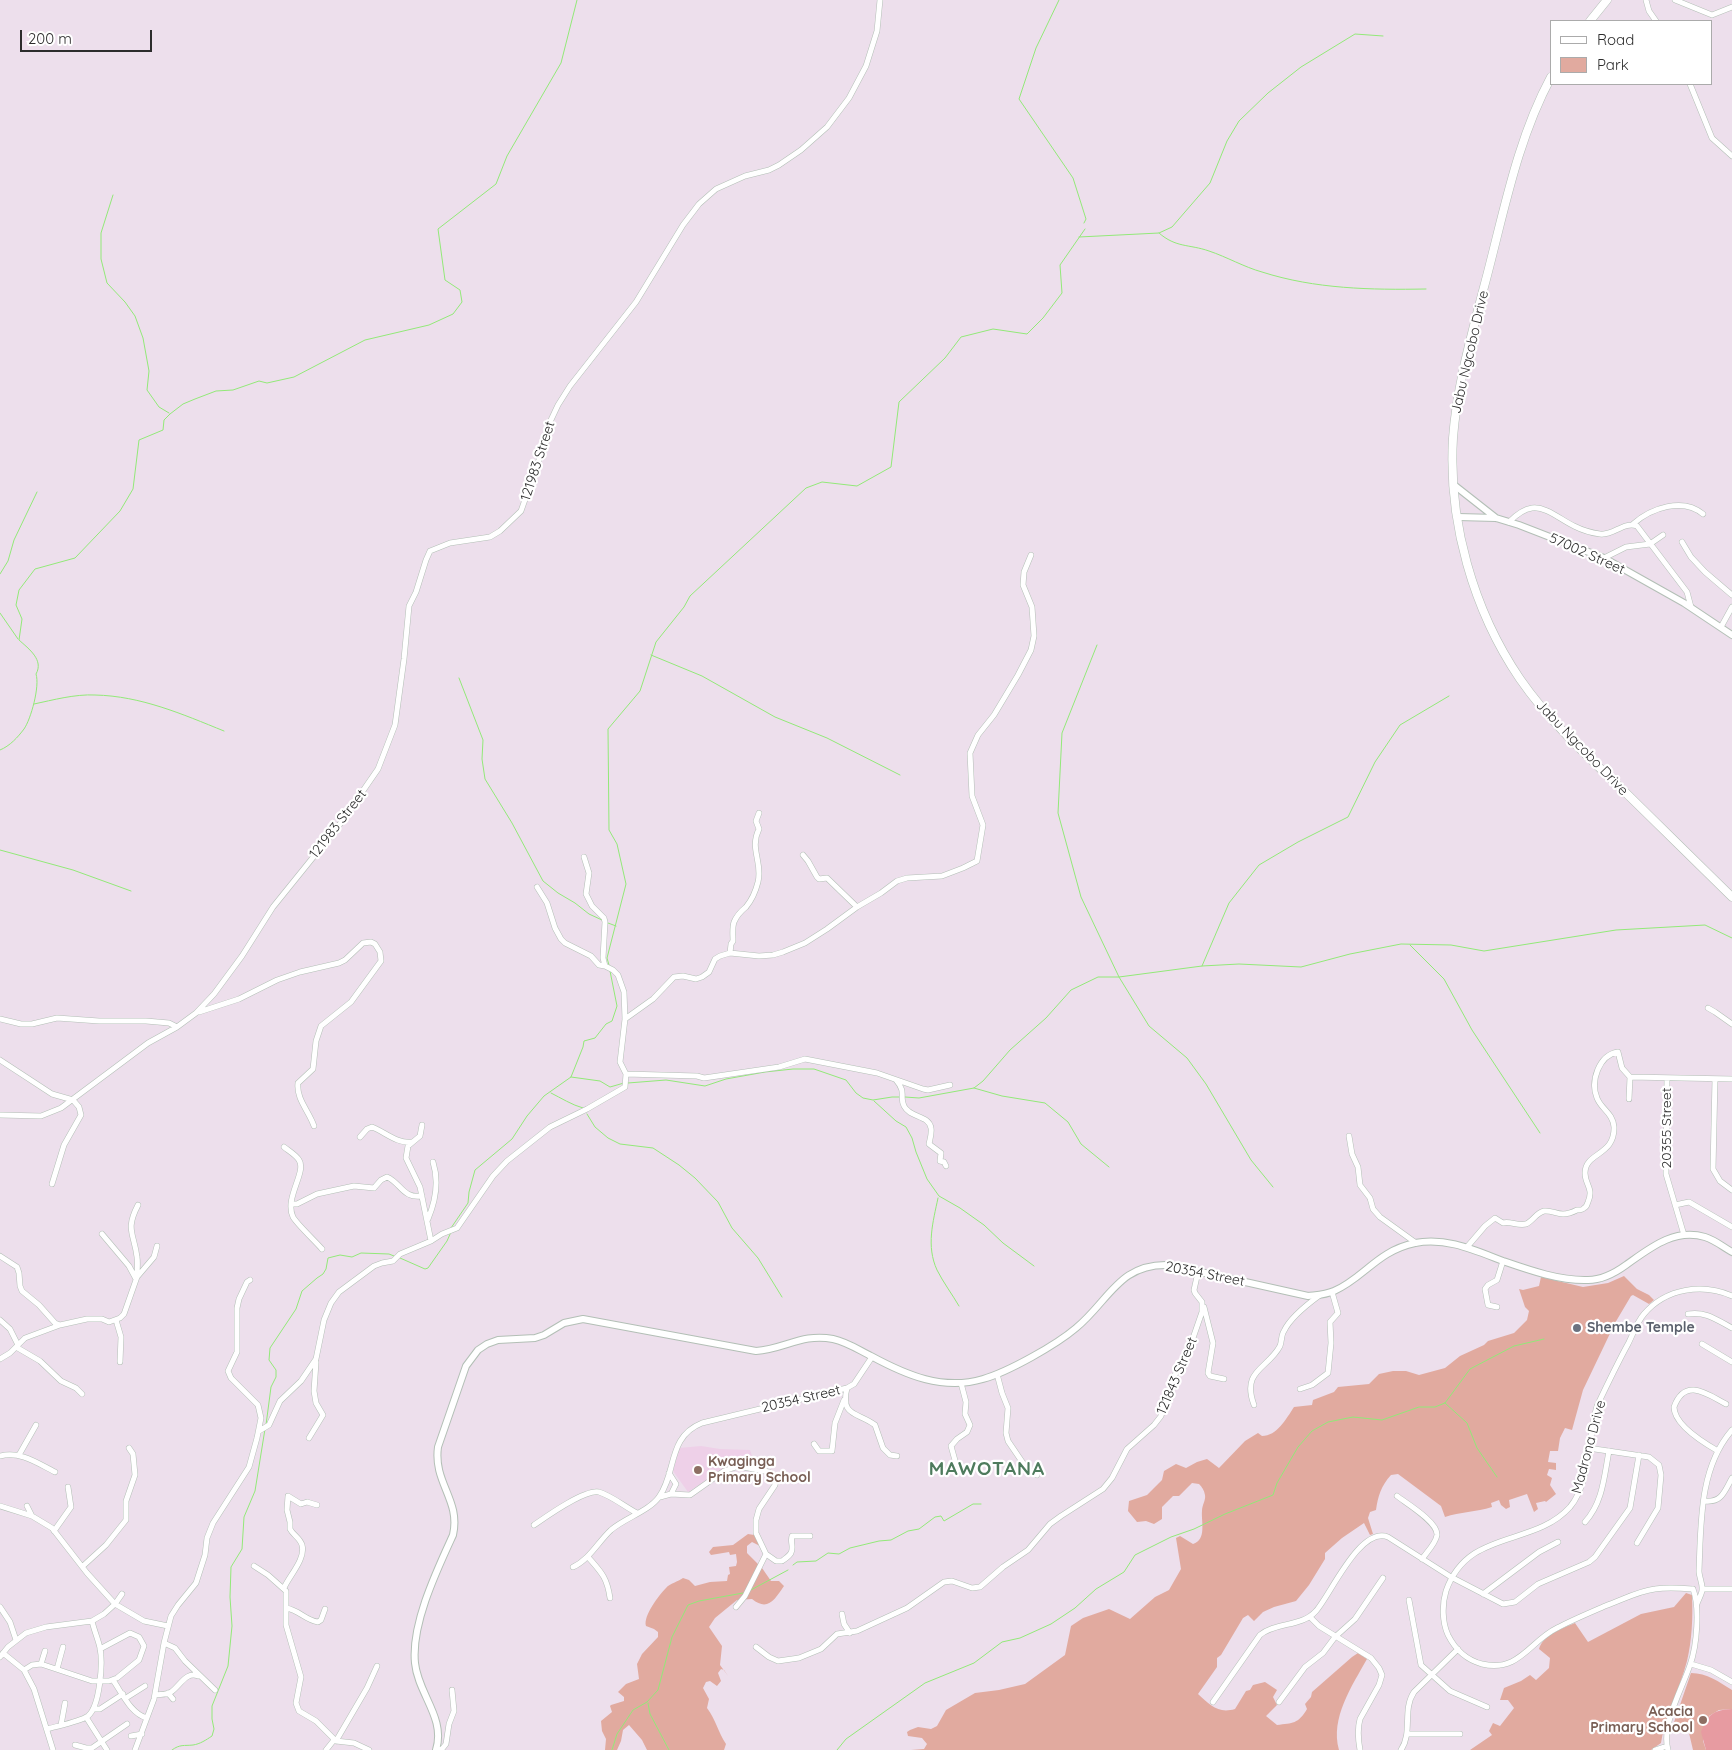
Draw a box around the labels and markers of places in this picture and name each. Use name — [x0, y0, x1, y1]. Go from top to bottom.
place label: Shembe Temple — [1587, 1320, 1695, 1336]
marker: Shembe Temple — [1571, 1322, 1583, 1334]
place label: Kwaginga Primary School — [708, 1454, 811, 1486]
marker: Kwaginga Primary School — [692, 1464, 704, 1476]
place label: Acacia Primary School — [1590, 1704, 1693, 1736]
marker: Acacia Primary School — [1697, 1714, 1709, 1726]

